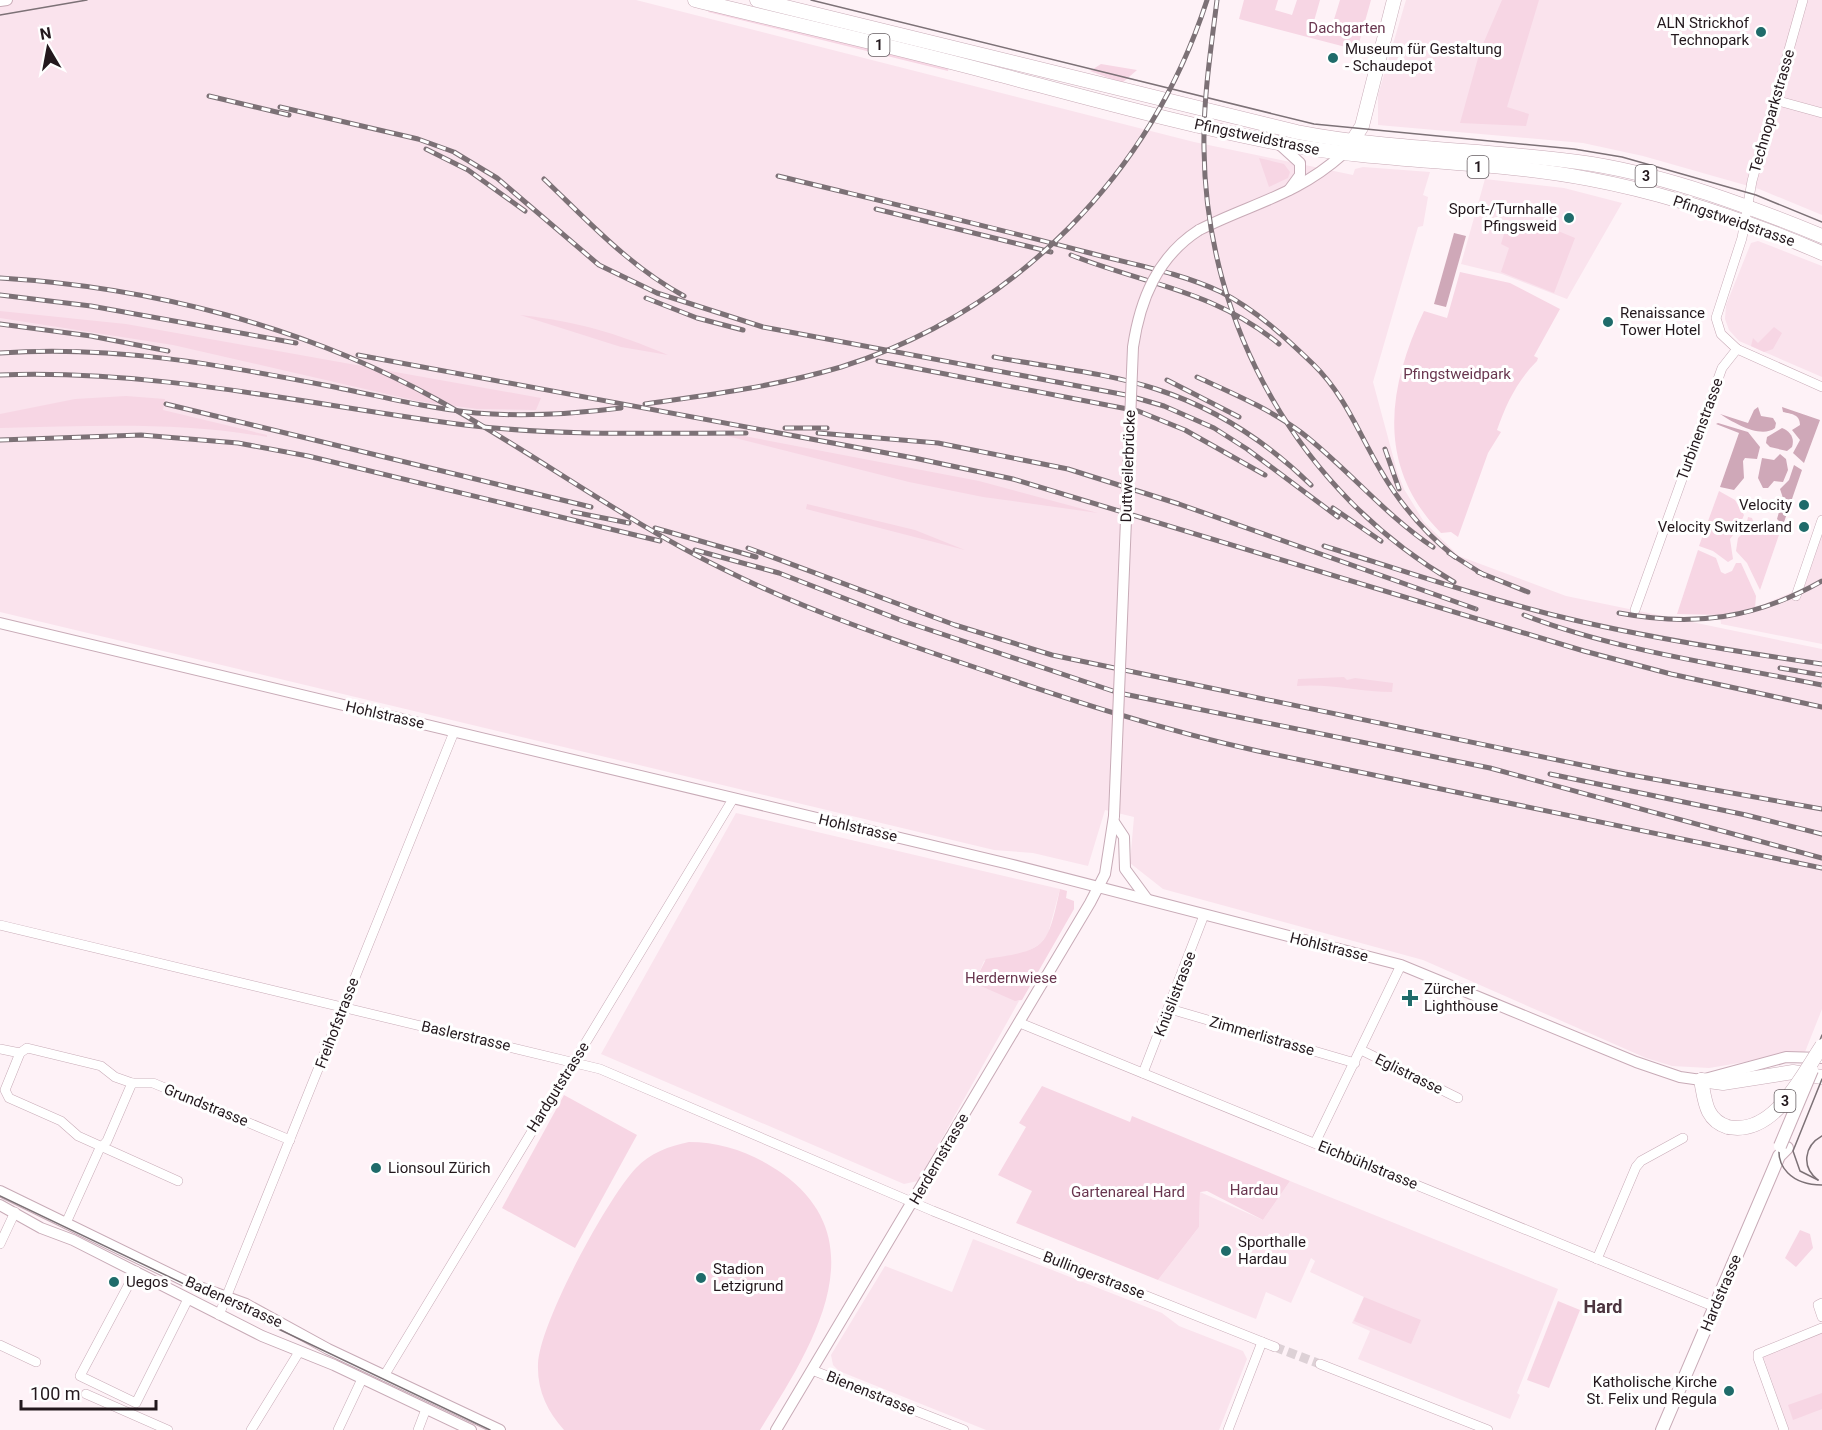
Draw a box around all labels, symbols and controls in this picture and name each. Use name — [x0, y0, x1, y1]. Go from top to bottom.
place label: ALN Strickhof Technopark — [1657, 14, 1750, 49]
north arrow — [18, 18, 78, 78]
park label: Dachgarten — [1308, 19, 1386, 37]
text: N — [38, 23, 53, 44]
marker: ALN Strickhof Technopark — [1754, 25, 1768, 39]
road number: 1 — [868, 34, 890, 56]
place label: Museum für Gestaltung - Schaudepot — [1345, 40, 1502, 75]
street label: Technoparkstrasse — [1746, 47, 1798, 175]
marker: Museum für Gestaltung - Schaudepot — [1326, 51, 1340, 65]
street label: Pfingstweidstrasse — [1193, 115, 1321, 159]
road number: 1 — [1468, 156, 1488, 178]
road number: 3 — [1636, 165, 1656, 187]
street label: Pfingstweidstrasse — [1671, 192, 1797, 250]
place label: Sport-/Turnhalle Pfingsweid — [1449, 200, 1557, 235]
marker: Sport-/Turnhalle Pfingsweid — [1562, 211, 1576, 225]
place label: Renaissance Tower Hotel — [1620, 304, 1705, 339]
marker: Renaissance Tower Hotel — [1601, 315, 1615, 329]
park label: Pfingstweidpark — [1403, 365, 1511, 383]
street label: Turbinenstrasse — [1673, 375, 1727, 482]
street label: Duttweilerbrücke — [1117, 409, 1139, 523]
place label: Velocity — [1739, 496, 1792, 514]
marker: Velocity — [1797, 498, 1811, 512]
place label: Velocity Switzerland — [1658, 518, 1792, 536]
marker: Velocity Switzerland — [1797, 520, 1811, 534]
street label: Hohlstrasse — [344, 697, 426, 733]
street label: Hohlstrasse — [817, 810, 899, 846]
street label: Hohlstrasse — [1288, 929, 1370, 965]
street label: Knüslistrasse — [1150, 949, 1200, 1039]
park label: Herdernwiese — [965, 969, 1057, 987]
street label: Freihofstrasse — [311, 975, 363, 1071]
place label: Zürcher Lighthouse — [1424, 980, 1498, 1015]
marker: Zürcher Lighthouse — [1401, 989, 1419, 1007]
street label: Zimmerlistrasse — [1207, 1012, 1317, 1060]
street label: Baslerstrasse — [420, 1017, 512, 1055]
street label: Hardgutstrasse — [523, 1039, 593, 1135]
street label: Eglistrasse — [1372, 1050, 1446, 1098]
street label: Grundstrasse — [161, 1080, 251, 1130]
road number: 3 — [1774, 1090, 1796, 1112]
street label: Herdernstrasse — [906, 1110, 972, 1208]
street label: Eichbühlstrasse — [1316, 1137, 1421, 1193]
place label: Lionsoul Zürich — [388, 1159, 490, 1177]
marker: Lionsoul Zürich — [369, 1161, 383, 1175]
park label: Hardau — [1230, 1181, 1278, 1199]
park label: Gartenareal Hard — [1071, 1183, 1185, 1201]
place label: Sporthalle Hardau — [1238, 1233, 1306, 1268]
marker: Sporthalle Hardau — [1219, 1244, 1233, 1258]
street label: Bullingerstrasse — [1041, 1247, 1147, 1303]
street label: Hardstrasse — [1697, 1252, 1745, 1334]
place label: Stadion Letzigrund — [713, 1260, 784, 1295]
marker: Stadion Letzigrund — [694, 1271, 708, 1285]
place label: Uegos — [126, 1273, 168, 1291]
street label: Badenerstrasse — [183, 1273, 285, 1331]
marker: Uegos — [107, 1275, 121, 1289]
district label: Hard — [1584, 1296, 1622, 1317]
street label: Bienenstrasse — [824, 1367, 918, 1419]
scale bar — [21, 1373, 156, 1411]
place label: Katholische Kirche St. Felix und Regula — [1587, 1373, 1717, 1408]
text: 100 m — [30, 1383, 81, 1404]
marker: Katholische Kirche St. Felix und Regula — [1722, 1384, 1736, 1398]

